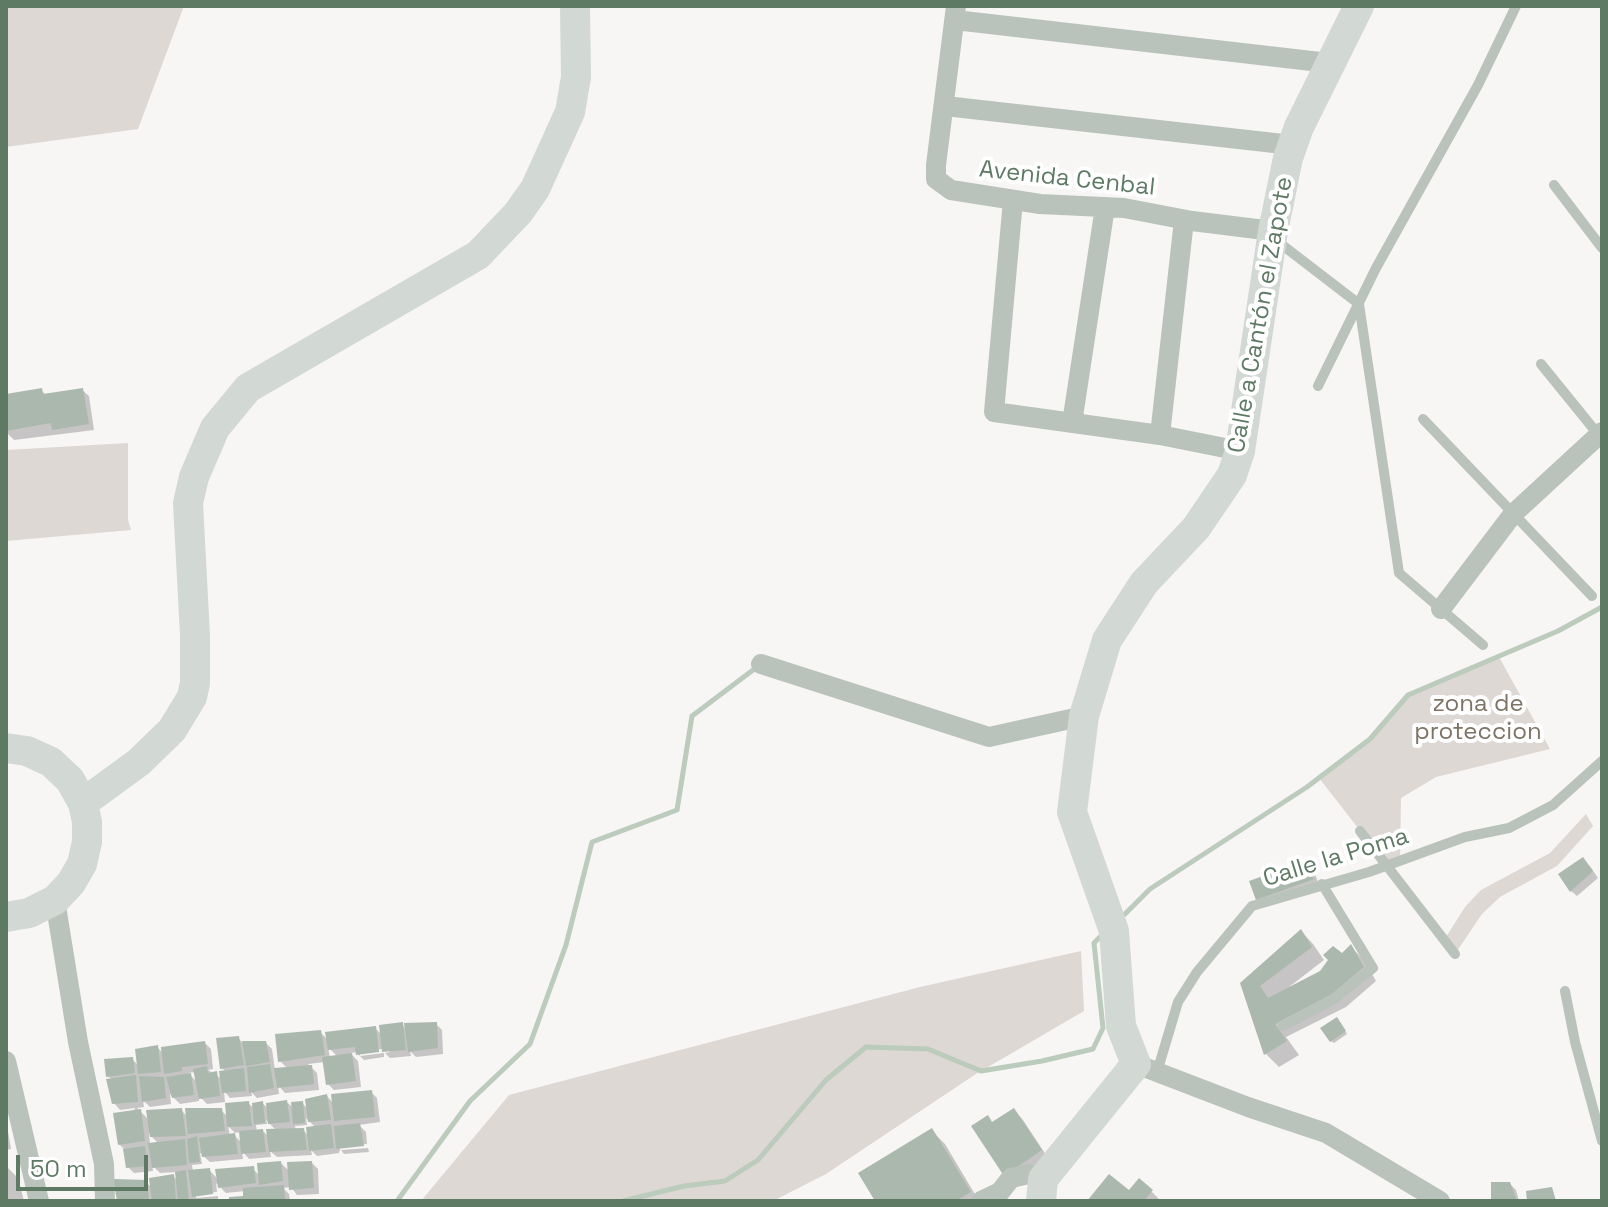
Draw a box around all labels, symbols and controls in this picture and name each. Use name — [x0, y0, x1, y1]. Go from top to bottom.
street label: Avenida Cenbal — [978, 155, 1156, 203]
street label: Calle a Cantón el Zapote — [1223, 175, 1299, 455]
park label: zona de proteccion — [1414, 690, 1542, 746]
street label: Calle la Poma — [1260, 822, 1412, 894]
scale bar — [20, 1139, 152, 1189]
text: 50 m — [30, 1153, 87, 1184]

